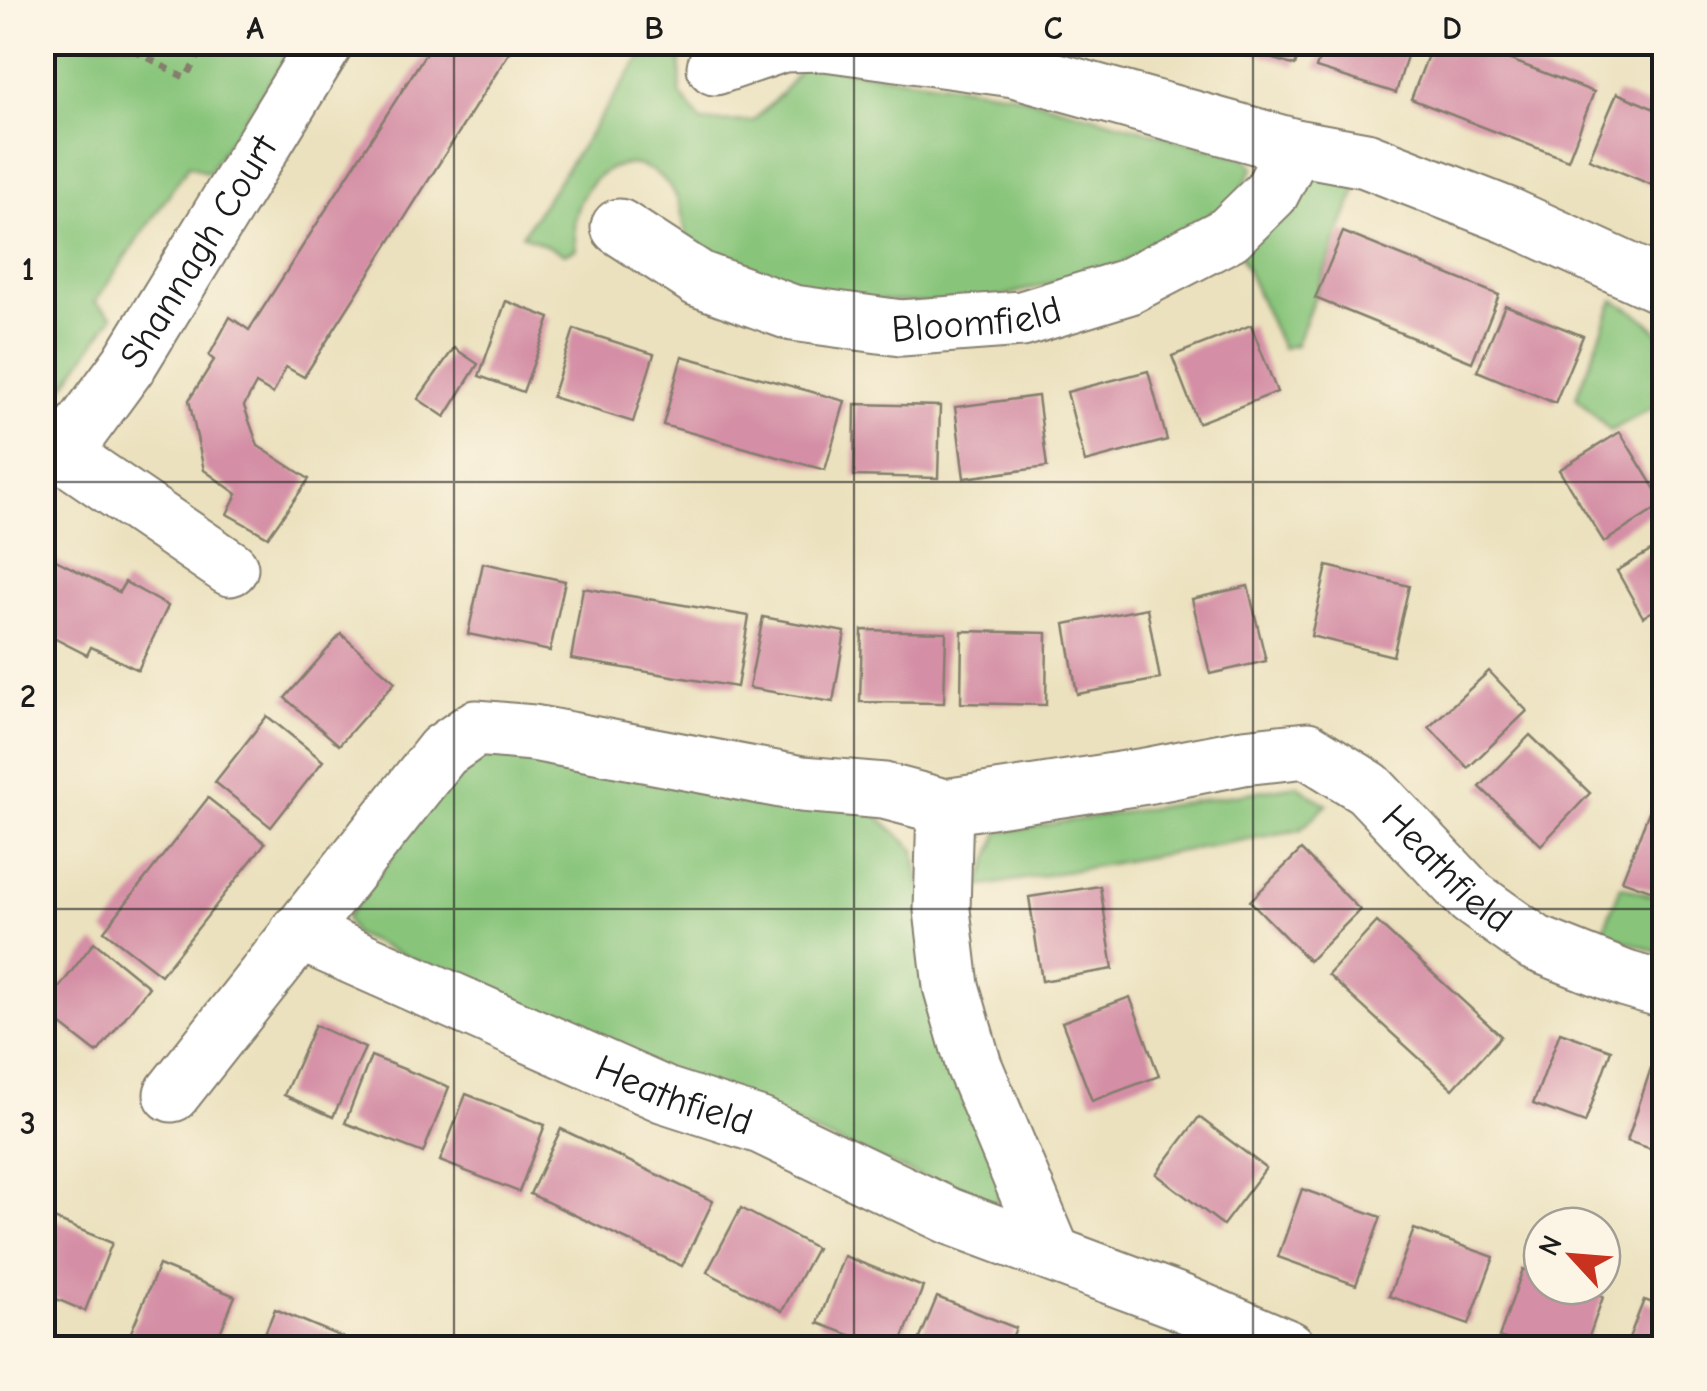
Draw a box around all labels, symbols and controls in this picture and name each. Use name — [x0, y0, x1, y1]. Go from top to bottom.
text: A — [246, 10, 264, 47]
text: B — [644, 10, 664, 47]
text: C — [1043, 10, 1063, 47]
text: D — [1442, 10, 1462, 47]
street label: Shannagh Court — [111, 126, 287, 376]
text: 1 — [22, 251, 34, 288]
street label: Bloomfield — [890, 287, 1066, 352]
text: 2 — [20, 678, 36, 715]
street label: Heathfield — [1372, 796, 1520, 942]
street label: Heathfield — [588, 1046, 758, 1145]
text: 3 — [20, 1105, 36, 1142]
north arrow — [1522, 1206, 1622, 1306]
text: N — [1532, 1230, 1569, 1261]

